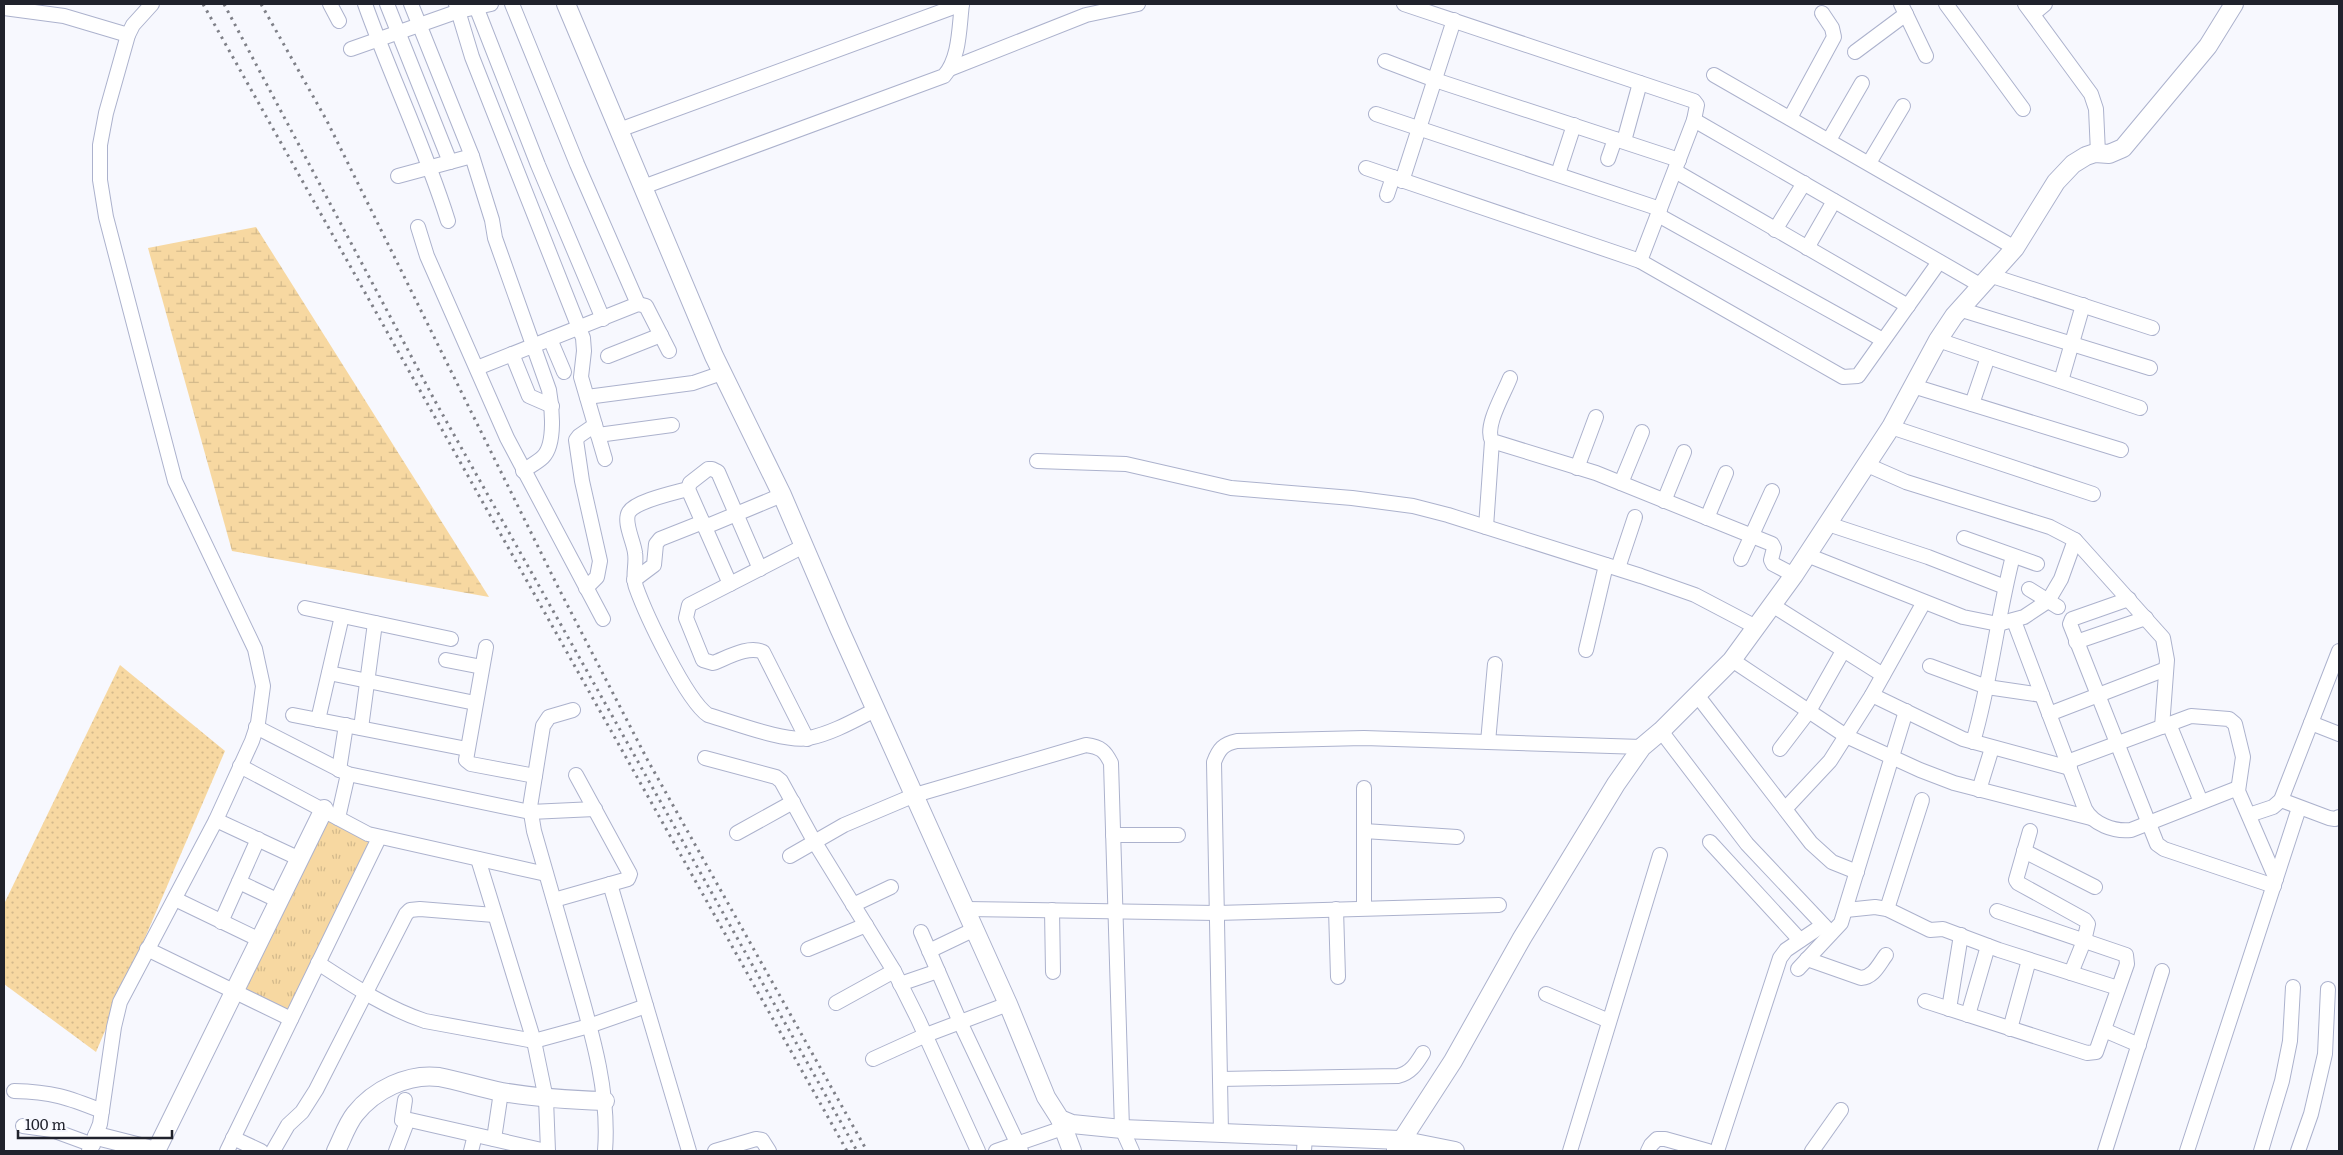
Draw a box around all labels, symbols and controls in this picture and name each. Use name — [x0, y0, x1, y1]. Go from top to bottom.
scale bar — [18, 1108, 171, 1140]
text: 100 m — [25, 1112, 66, 1135]

